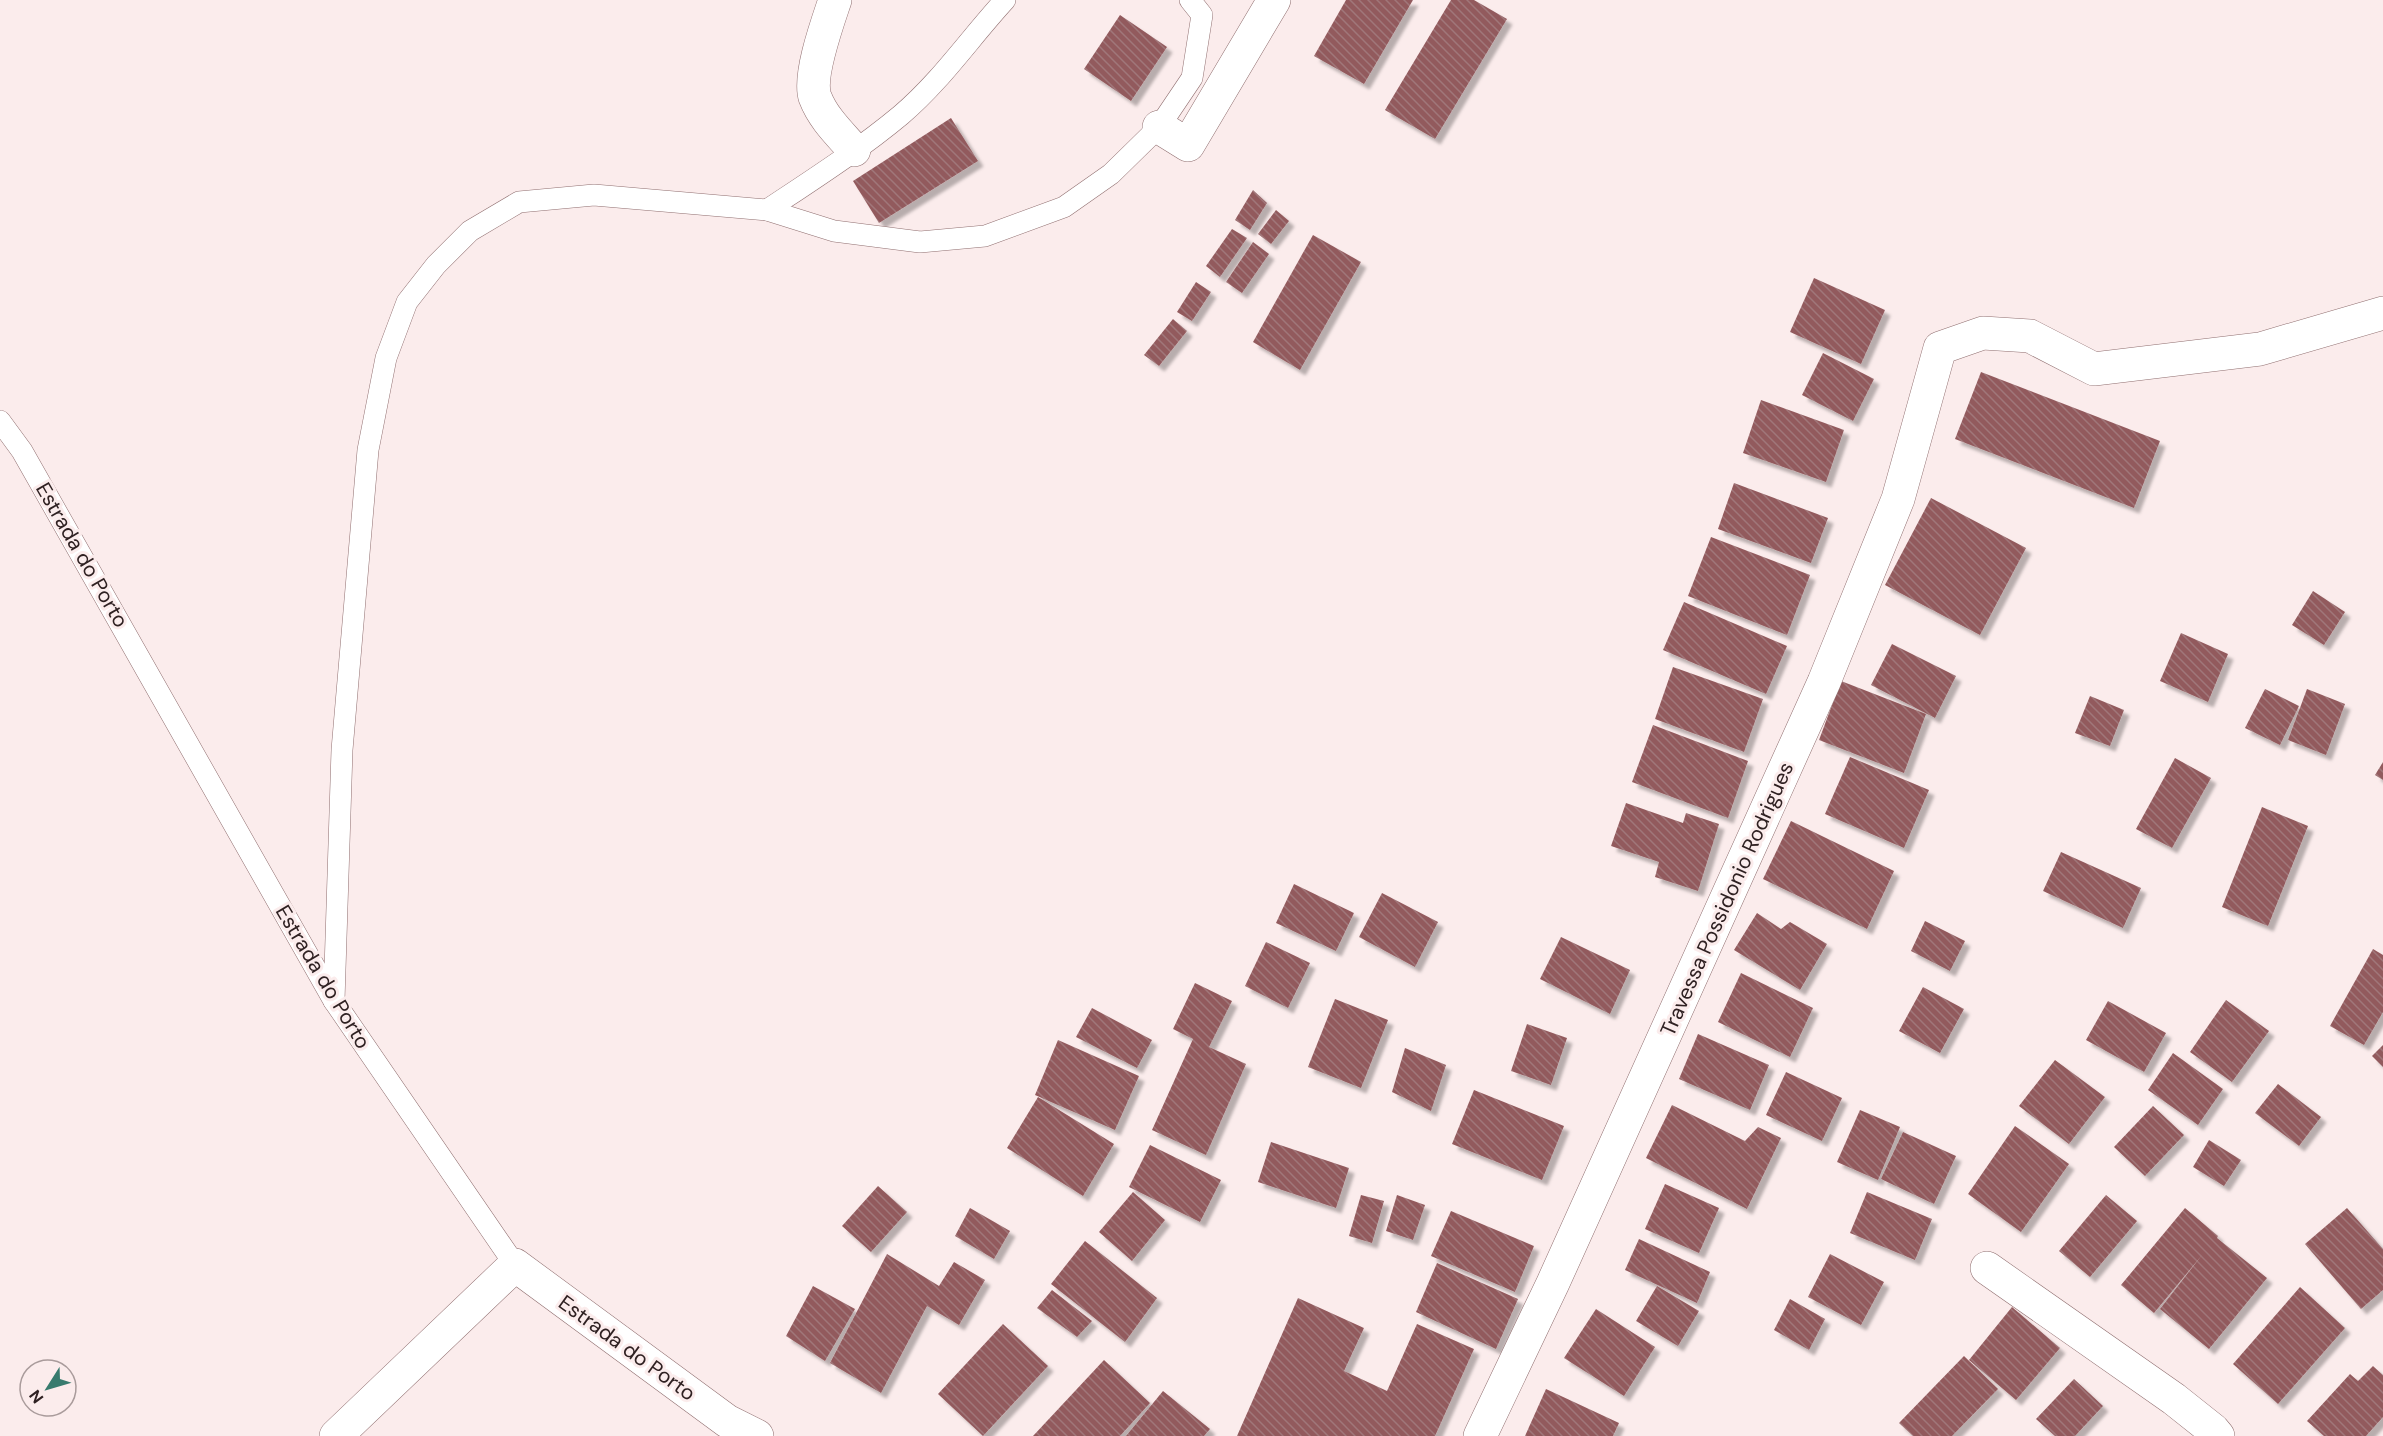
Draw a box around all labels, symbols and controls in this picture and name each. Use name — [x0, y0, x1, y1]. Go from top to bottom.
street label: Estrada do Porto — [29, 477, 135, 633]
street label: Travessa Possidonio Rodrigues — [1654, 757, 1800, 1041]
street label: Estrada do Porto — [269, 900, 377, 1054]
street label: Estrada do Porto — [553, 1289, 701, 1407]
north arrow — [18, 1358, 78, 1418]
text: N — [25, 1386, 48, 1408]

